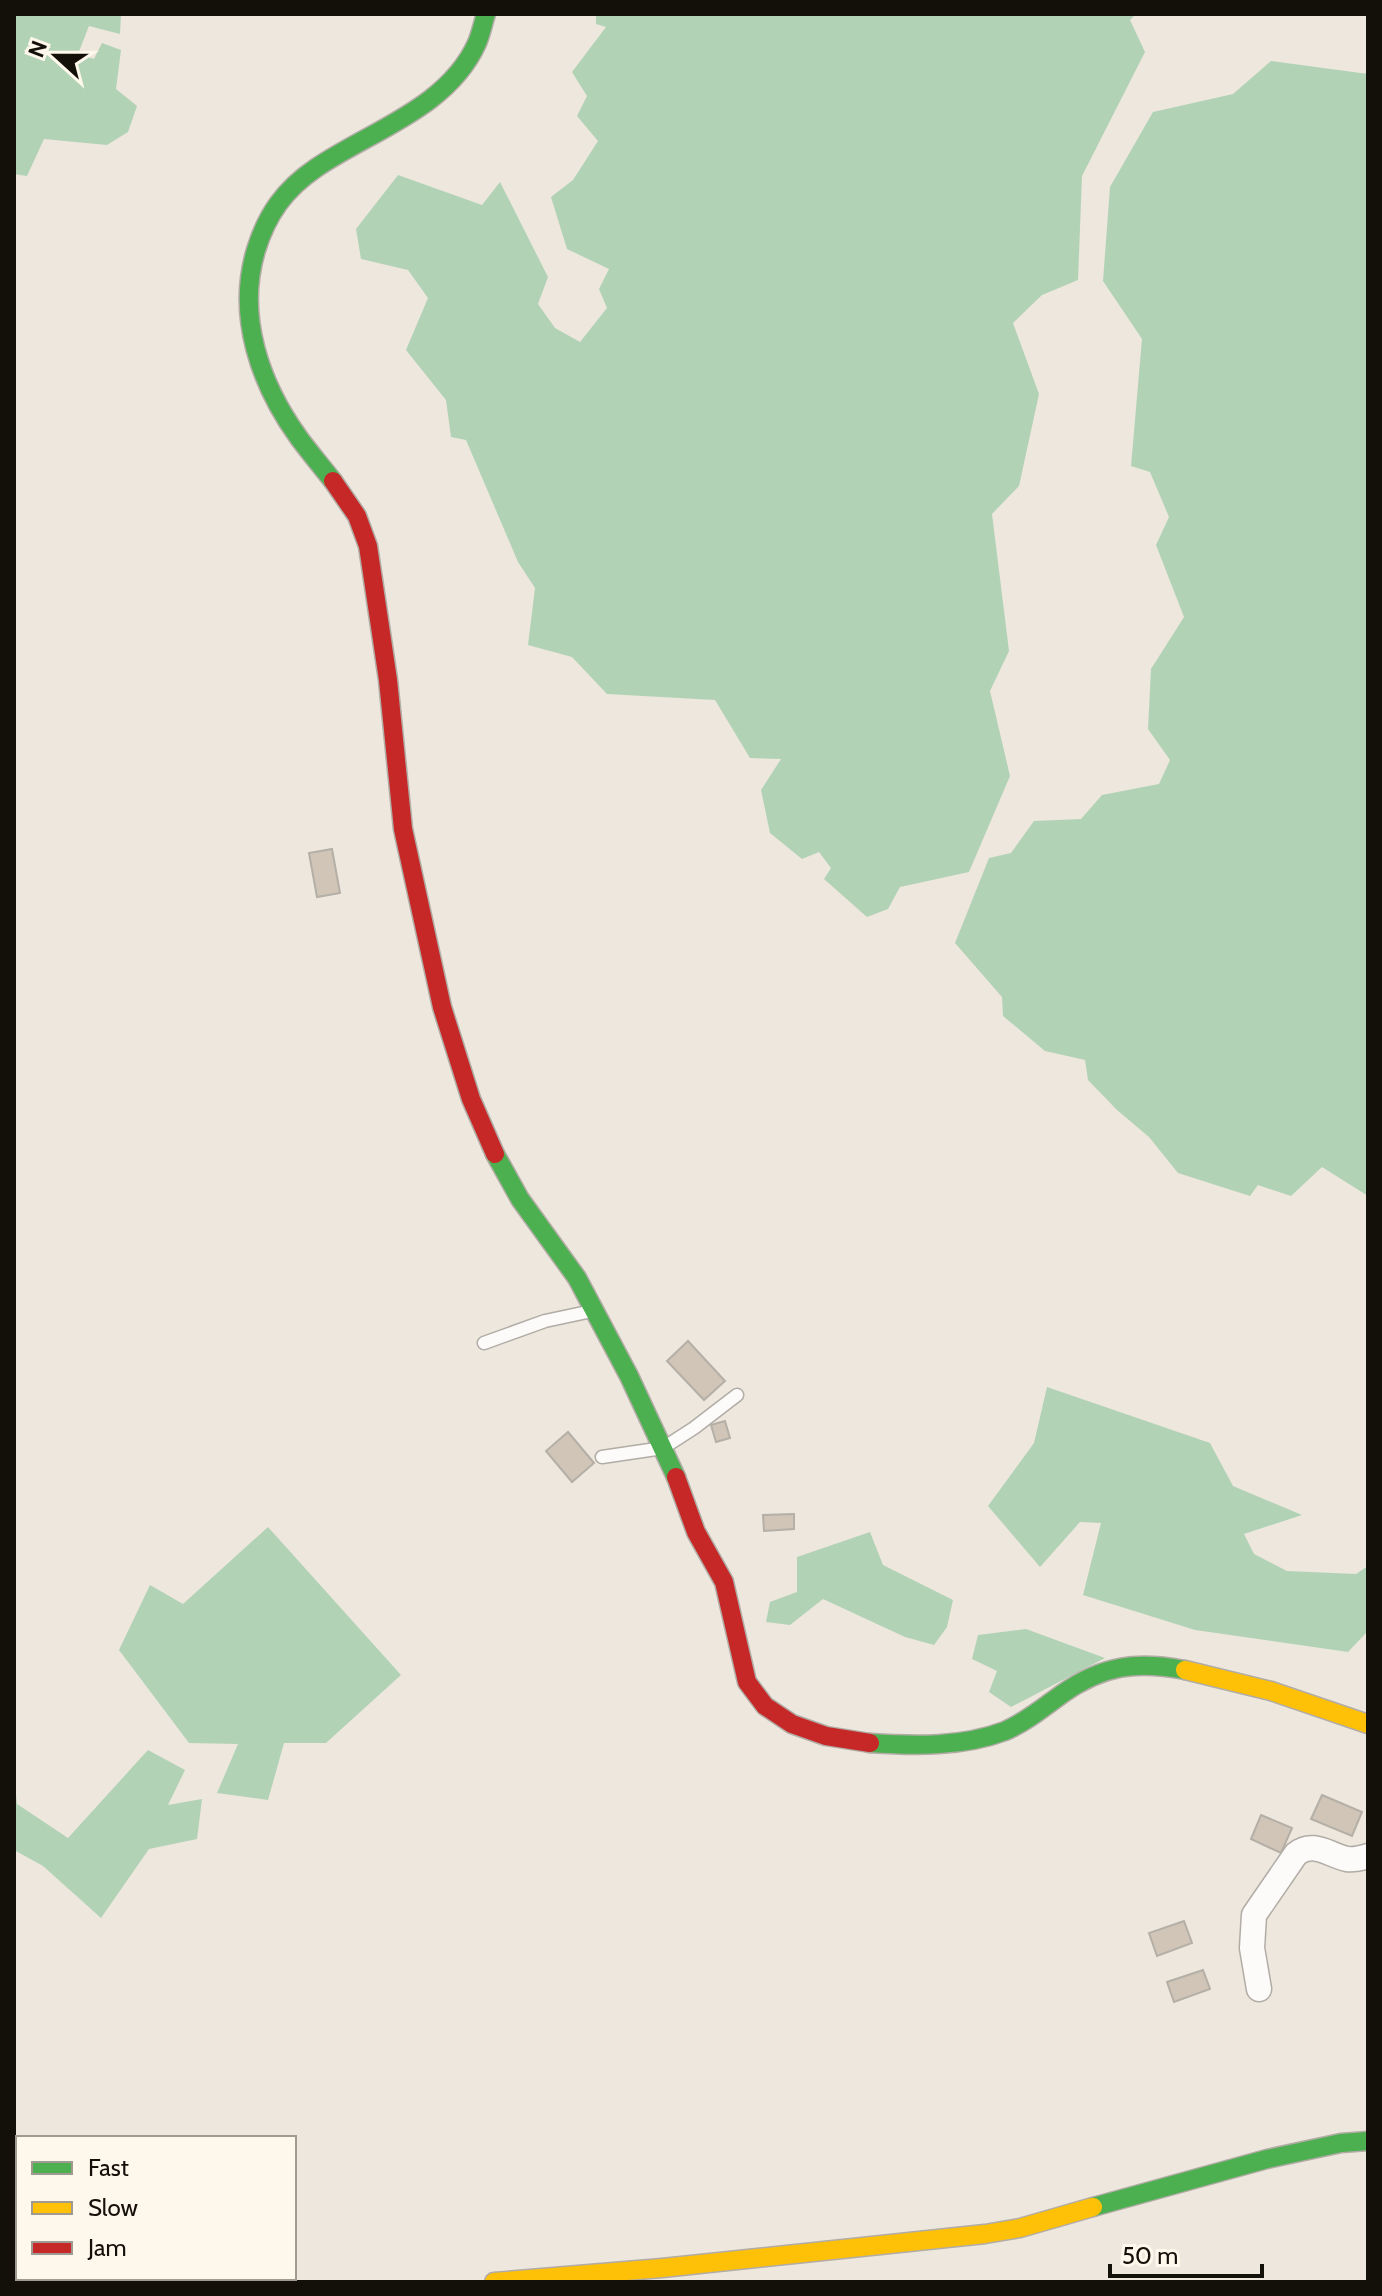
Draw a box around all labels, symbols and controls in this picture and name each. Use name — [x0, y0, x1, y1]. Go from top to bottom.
north arrow — [16, 16, 96, 96]
text: N — [22, 37, 53, 61]
legend — [16, 2136, 296, 2280]
text: Fast — [88, 2153, 129, 2182]
text: Slow — [88, 2193, 138, 2222]
scale bar — [1110, 2228, 1262, 2278]
text: Jam — [87, 2233, 126, 2262]
text: 50 m — [1122, 2241, 1178, 2270]

